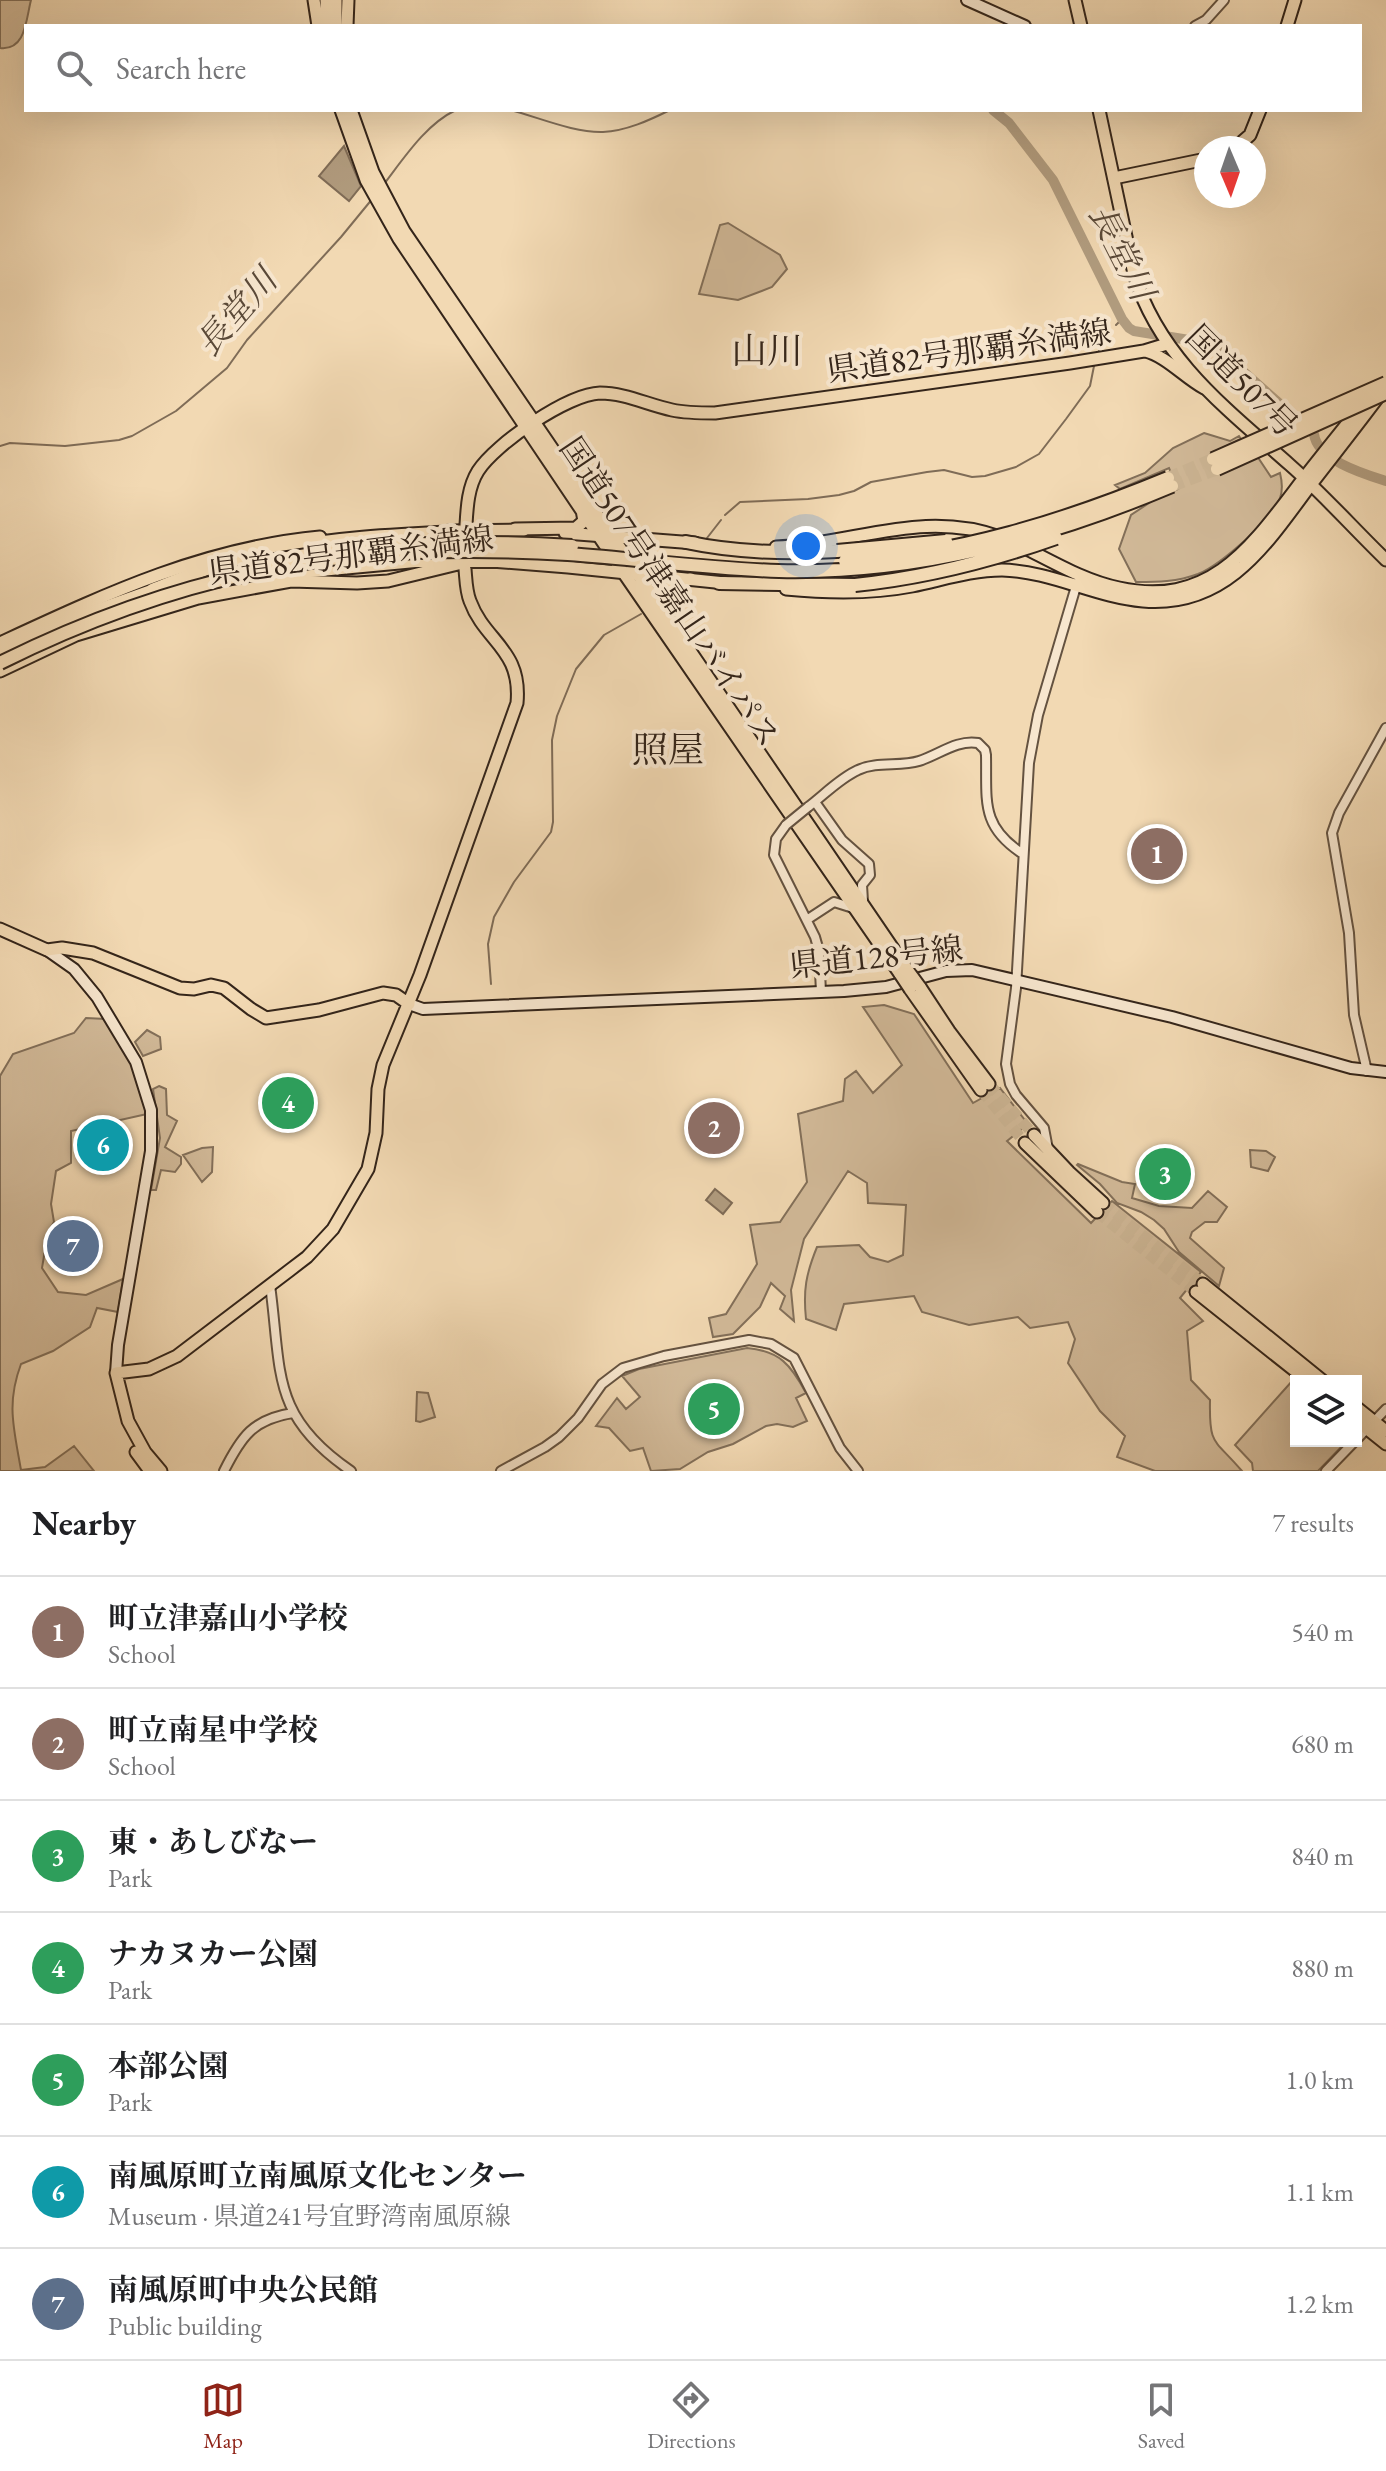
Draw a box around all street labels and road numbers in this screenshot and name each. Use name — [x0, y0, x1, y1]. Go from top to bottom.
street label: 県道82号那覇糸満線 — [824, 310, 1114, 392]
street label: 国道507号 — [1177, 316, 1307, 446]
street label: 国道507号津嘉山バイパス — [550, 429, 790, 755]
street label: 県道82号那覇糸満線 — [206, 517, 496, 593]
street label: 県道128号線 — [787, 927, 965, 987]

